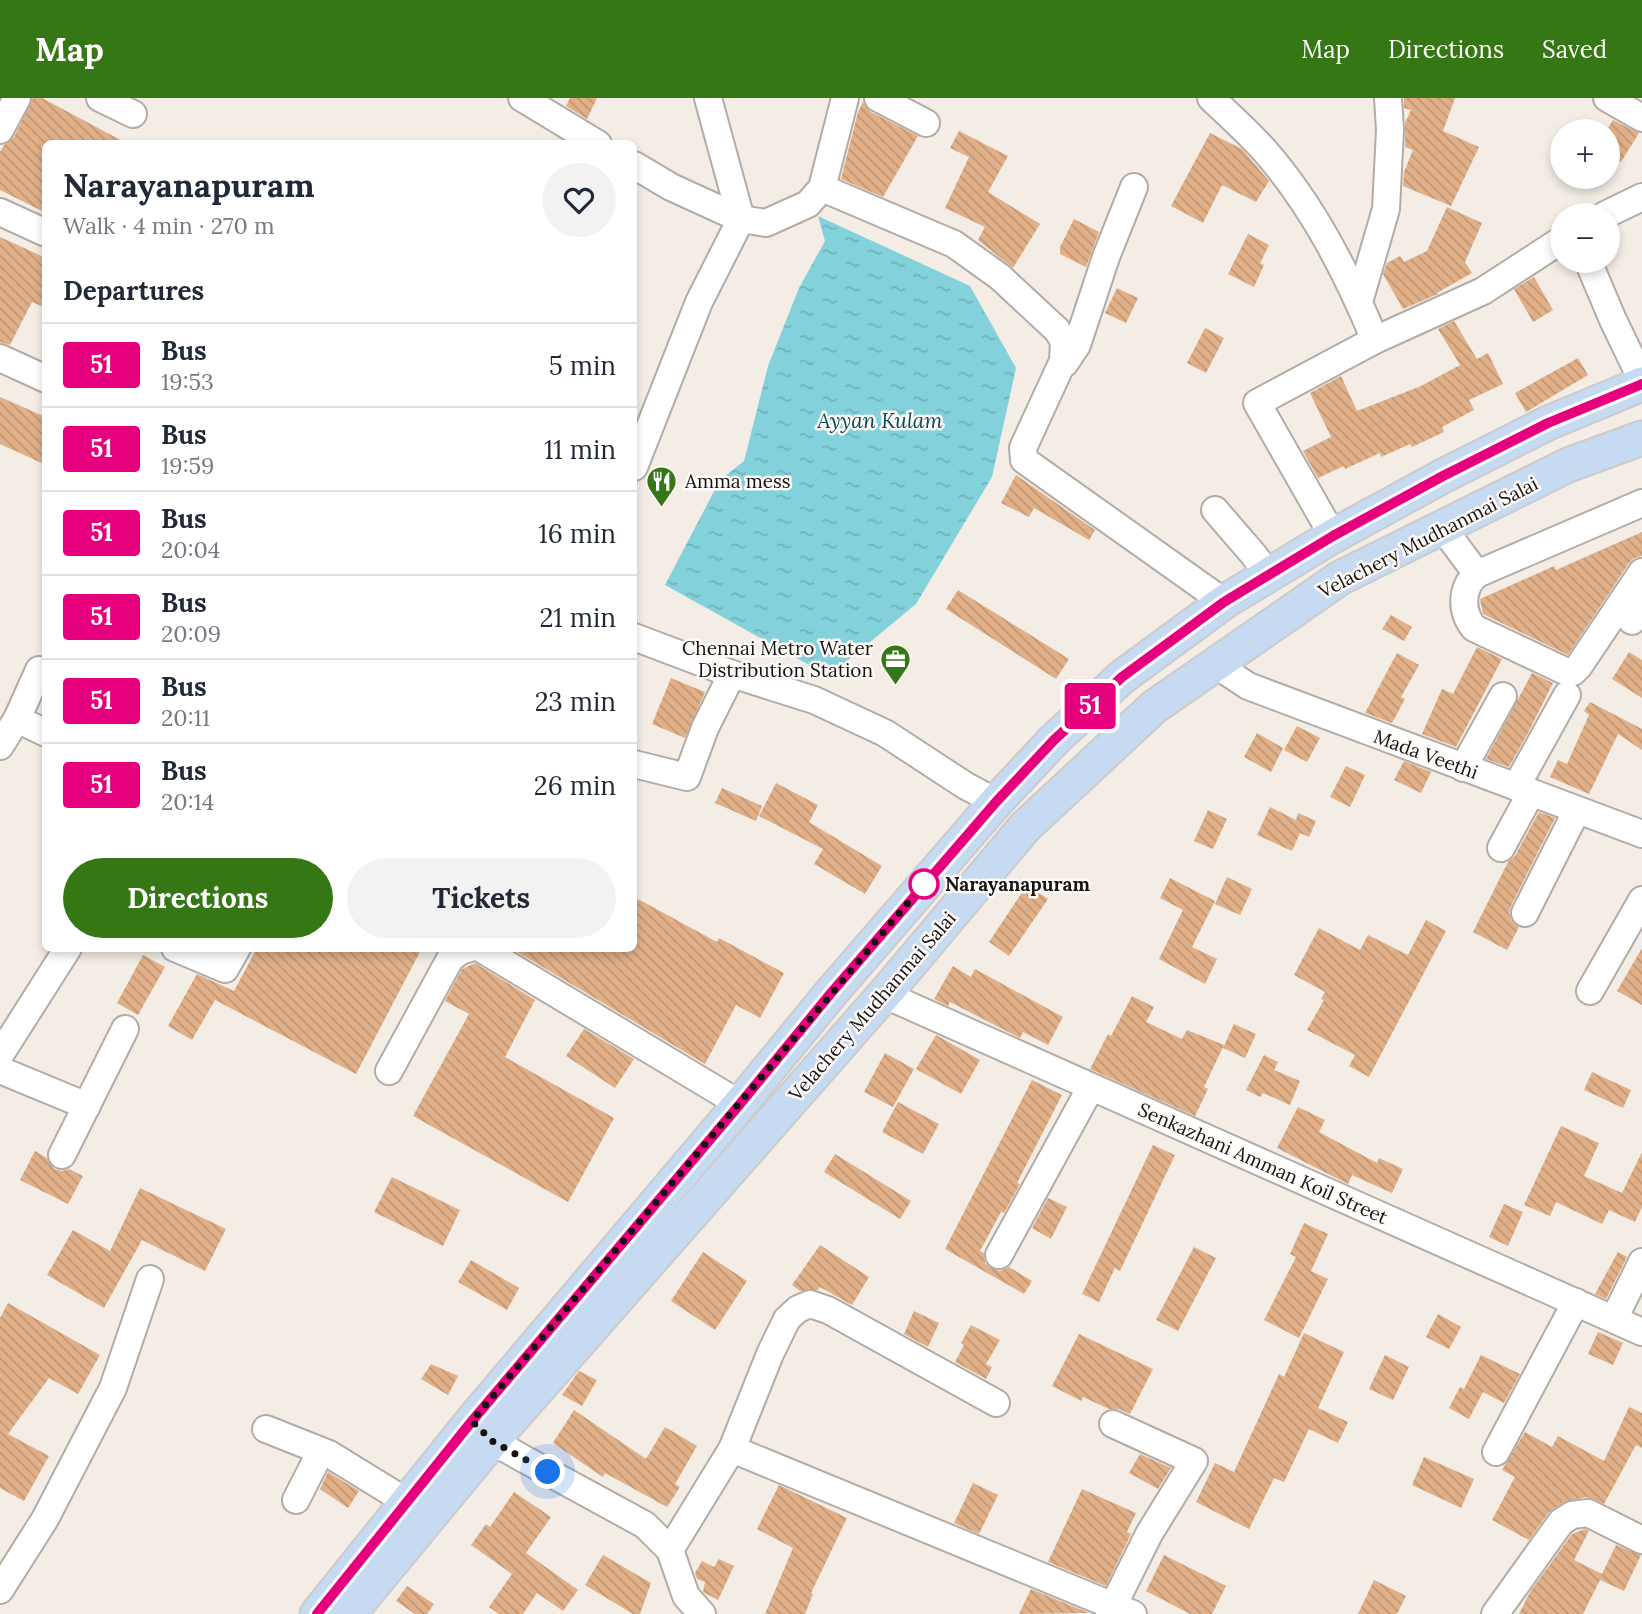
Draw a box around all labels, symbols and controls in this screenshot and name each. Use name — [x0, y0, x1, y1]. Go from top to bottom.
text: Map — [35, 28, 104, 70]
text: Map — [1301, 34, 1350, 65]
text: Directions — [1388, 34, 1504, 65]
text: Saved — [1542, 34, 1607, 65]
map controls — [1550, 119, 1620, 273]
button: + — [1550, 119, 1620, 189]
button: heart — [542, 163, 616, 237]
text: Narayanapuram — [63, 164, 315, 206]
button: − — [1550, 203, 1620, 273]
text: Walk · 4 min · 270 m — [63, 211, 275, 240]
text: Departures — [63, 274, 204, 307]
text: Bus — [161, 334, 207, 367]
text: 51 — [90, 349, 113, 380]
text: 5 min — [549, 349, 616, 382]
text: 19:53 — [161, 367, 214, 396]
water label: Ayyan Kulam — [816, 407, 943, 434]
text: Bus — [161, 418, 207, 451]
text: 51 — [90, 433, 113, 464]
text: 11 min — [544, 433, 616, 466]
text: 19:59 — [161, 451, 214, 480]
restaurant icon: Amma mess — [645, 464, 679, 508]
place label: Amma mess — [684, 469, 791, 493]
street label: Velachery Mudhanmai Salai — [1313, 471, 1542, 603]
text: Bus — [161, 502, 207, 535]
text: 51 — [90, 517, 113, 548]
text: 16 min — [538, 517, 616, 550]
text: 20:04 — [161, 535, 220, 564]
text: Bus — [161, 586, 207, 619]
text: 51 — [90, 601, 113, 632]
text: 21 min — [539, 601, 616, 634]
text: 20:09 — [161, 619, 221, 648]
place label: Chennai Metro Water Distribution Station — [682, 636, 874, 682]
office icon: Chennai Metro Water Distribution Station — [879, 642, 913, 686]
text: Bus — [161, 670, 207, 703]
line badge: 51 — [1058, 683, 1122, 729]
text: 51 — [90, 685, 113, 716]
text: 23 min — [535, 685, 616, 718]
text: 51 — [1079, 690, 1101, 721]
text: 20:11 — [161, 703, 210, 732]
street label: Mada Veethi — [1370, 724, 1482, 784]
text: Bus — [161, 754, 207, 787]
text: 51 — [90, 769, 113, 800]
text: 26 min — [534, 769, 616, 802]
text: 20:14 — [161, 787, 214, 816]
button: Directions — [63, 858, 333, 938]
button: Tickets — [347, 858, 616, 938]
marker: Narayanapuram — [909, 869, 939, 899]
place label: Narayanapuram — [945, 872, 1090, 896]
street label: Velachery Mudhanmai Salai — [783, 906, 961, 1106]
street label: Senkazhani Amman Koil Street — [1134, 1097, 1392, 1229]
your location — [530, 1454, 565, 1489]

